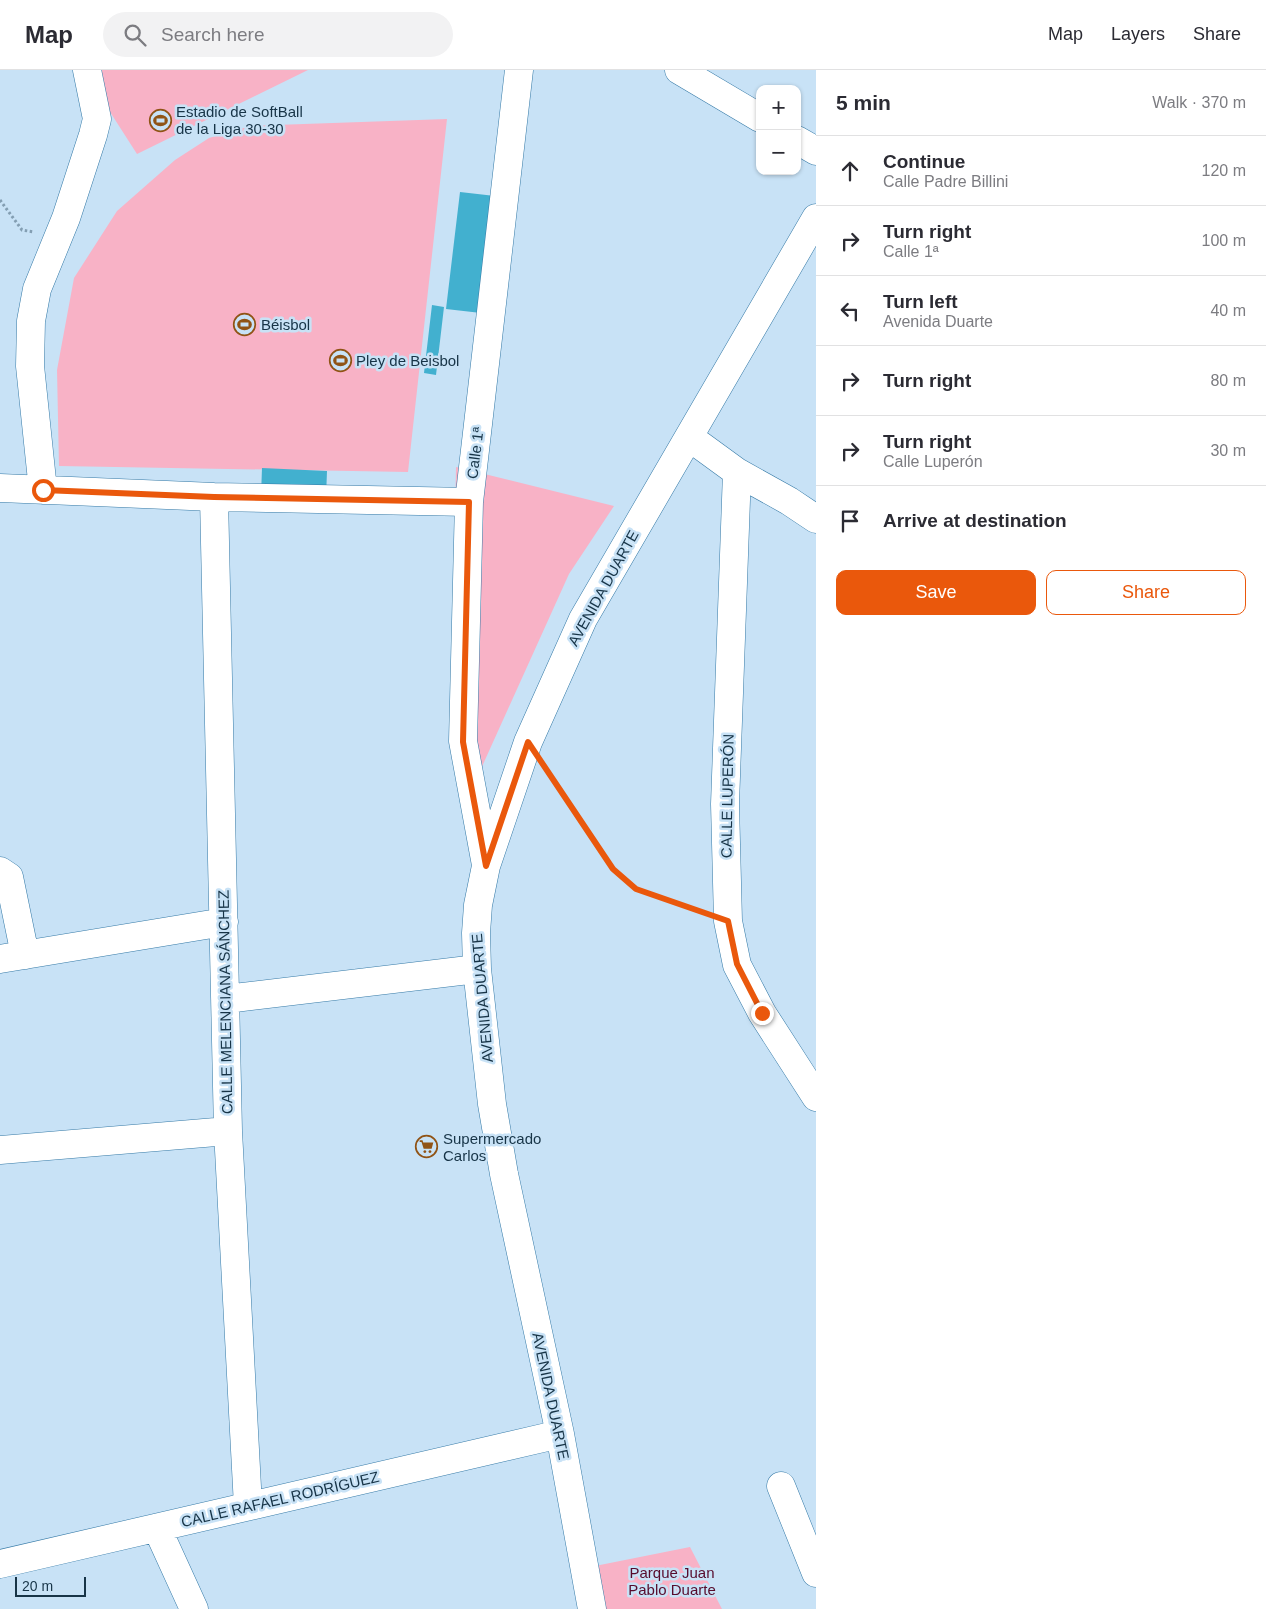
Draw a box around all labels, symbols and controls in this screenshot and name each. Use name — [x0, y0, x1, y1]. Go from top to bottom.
search box — [103, 12, 453, 57]
text: Map — [25, 21, 73, 48]
icon: search — [121, 21, 149, 49]
text: Search here — [161, 24, 265, 45]
text: Map — [1048, 24, 1083, 44]
text: Layers — [1111, 24, 1165, 44]
text: Share — [1193, 24, 1241, 44]
map controls — [756, 85, 801, 175]
button: + — [756, 85, 801, 130]
text: 5 min — [836, 91, 891, 114]
text: Walk · 370 m — [1152, 94, 1246, 111]
place label: Estadio de SoftBall de la Liga 30-30 — [176, 103, 303, 137]
sports icon: Estadio de SoftBall de la Liga 30-30 — [148, 108, 172, 132]
button: − — [756, 130, 801, 175]
text: Continue — [883, 151, 965, 172]
icon: ahead — [836, 157, 864, 185]
text: 120 m — [1202, 162, 1246, 179]
text: Calle Padre Billini — [883, 173, 1008, 190]
text: Turn right — [883, 221, 971, 242]
icon: right — [836, 227, 864, 255]
text: 100 m — [1202, 232, 1246, 249]
text: Calle 1ª — [883, 243, 939, 260]
text: Turn left — [883, 291, 958, 312]
icon: left — [836, 297, 864, 325]
text: 40 m — [1210, 302, 1246, 319]
sports icon: Béisbol — [233, 312, 257, 336]
text: Avenida Duarte — [883, 313, 993, 330]
place label: Béisbol — [261, 316, 310, 333]
sports icon: Pley de Beisbol — [328, 348, 352, 372]
place label: Pley de Beisbol — [356, 352, 459, 369]
icon: right — [836, 367, 864, 395]
text: Turn right — [883, 370, 971, 391]
text: 80 m — [1210, 372, 1246, 389]
street label: Calle 1ª — [463, 426, 487, 480]
text: Turn right — [883, 431, 971, 452]
icon: right — [836, 437, 864, 465]
text: 30 m — [1210, 442, 1246, 459]
text: Calle Luperón — [883, 453, 983, 470]
route start — [32, 479, 55, 502]
icon: arrive — [836, 507, 864, 535]
text: Arrive at destination — [883, 510, 1067, 531]
street label: AVENIDA DUARTE — [564, 527, 642, 649]
button: Save — [836, 570, 1036, 615]
button: Share — [1046, 570, 1246, 615]
street label: CALLE LUPERÓN — [717, 734, 737, 858]
street label: CALLE MELENCIANA SÁNCHEZ — [215, 890, 235, 1114]
street label: AVENIDA DUARTE — [468, 933, 496, 1063]
route end — [751, 1002, 774, 1025]
place label: Supermercado Carlos — [443, 1130, 541, 1164]
supermarket icon: Supermercado Carlos — [415, 1135, 439, 1159]
street label: AVENIDA DUARTE — [529, 1331, 573, 1461]
street label: CALLE RAFAEL RODRÍGUEZ — [179, 1468, 381, 1530]
park label: Parque Juan Pablo Duarte — [628, 1564, 716, 1598]
scale bar — [15, 1574, 86, 1597]
text: 20 m — [22, 1578, 53, 1594]

